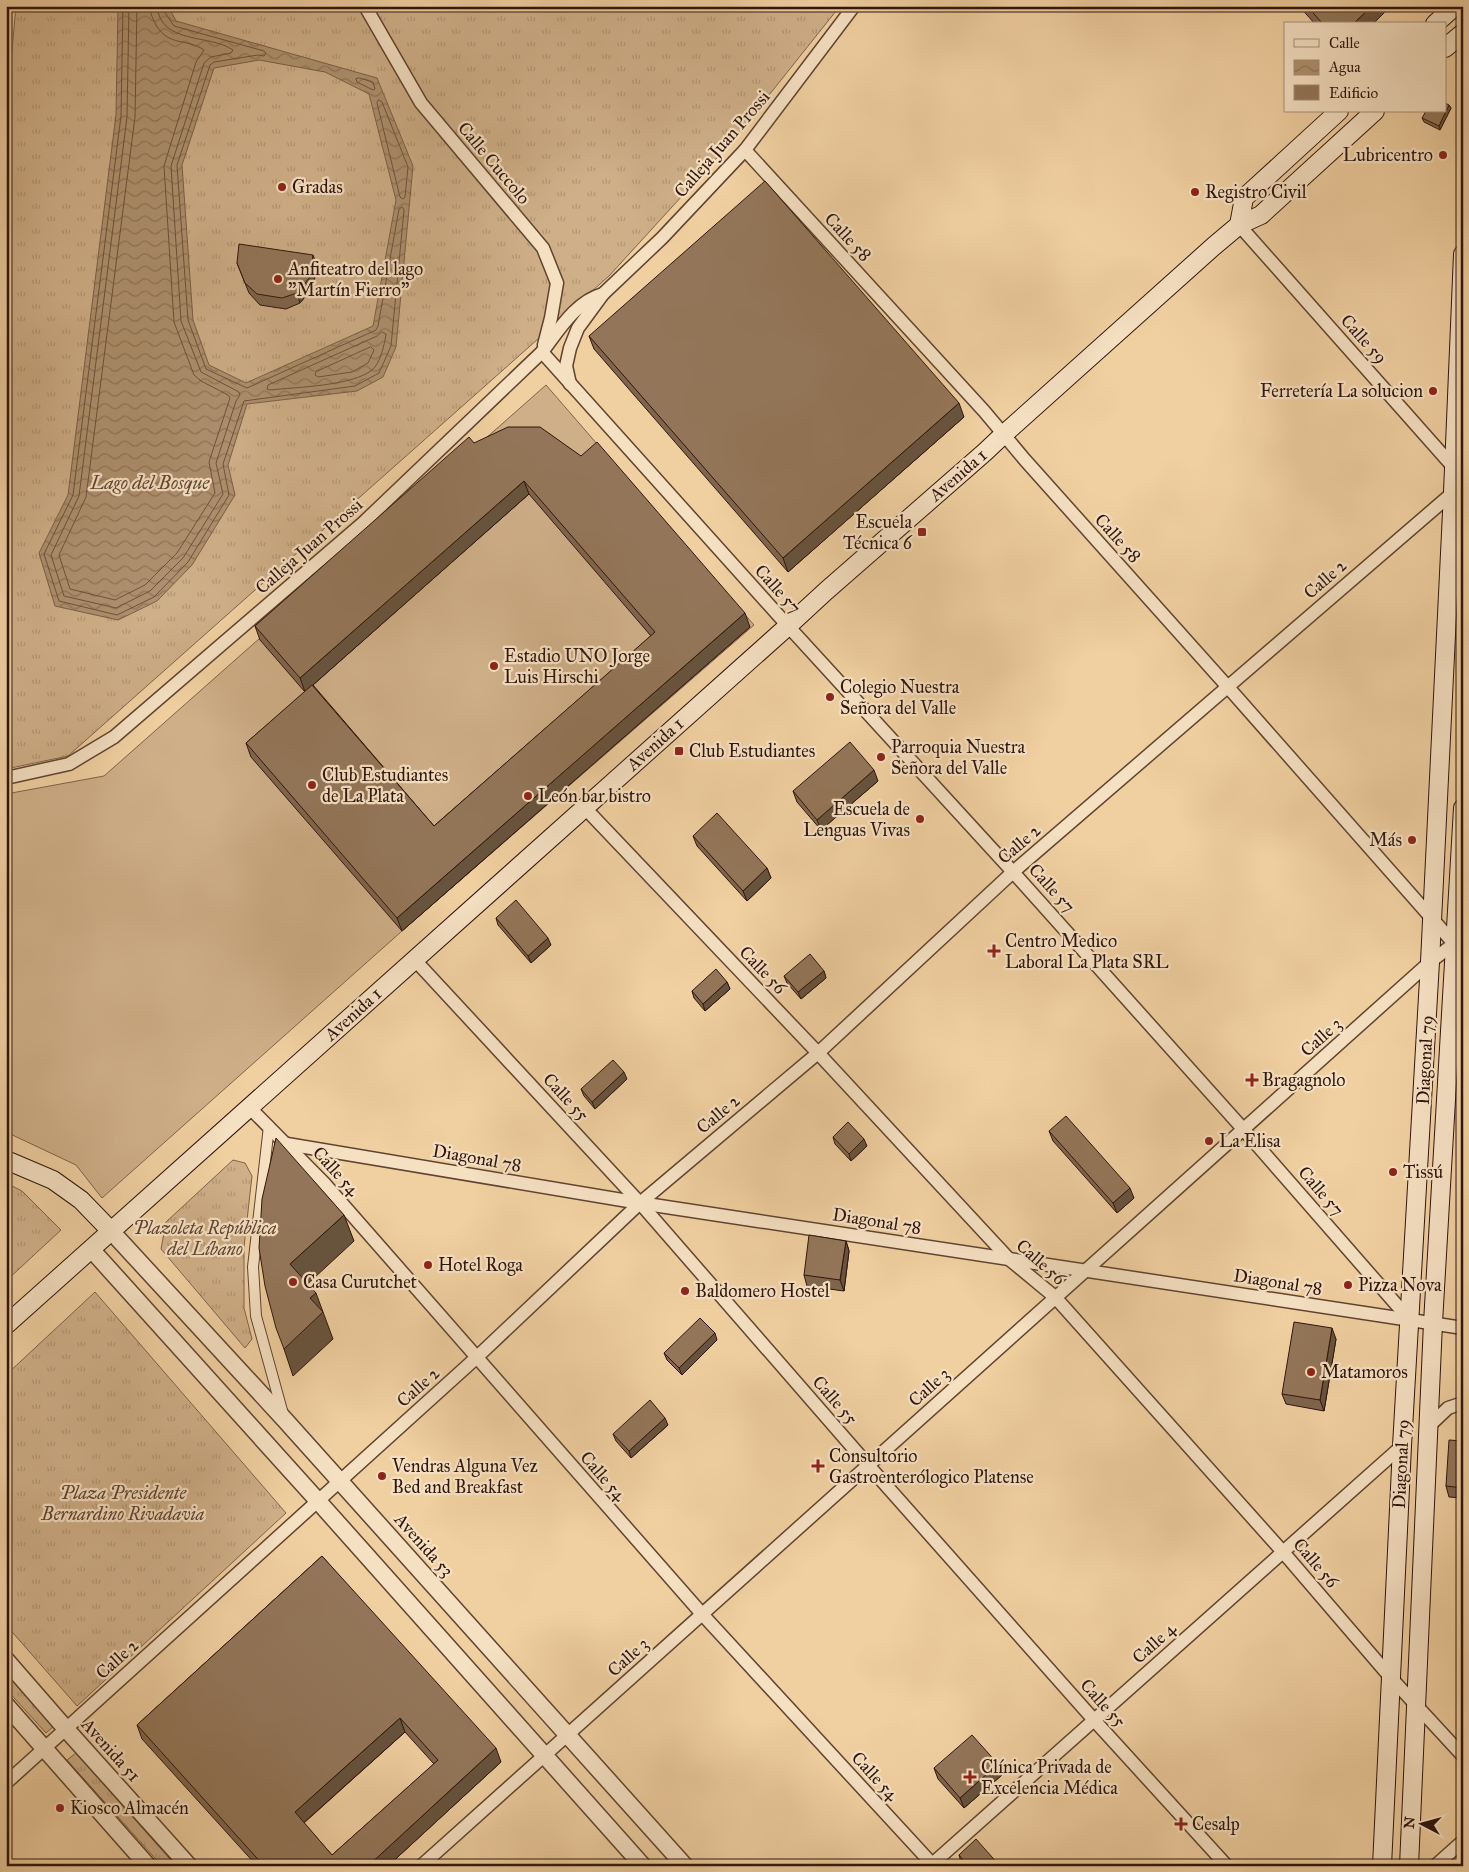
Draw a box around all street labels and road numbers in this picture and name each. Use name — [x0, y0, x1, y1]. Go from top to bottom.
street label: Calleja Juan Prossi — [669, 86, 775, 203]
street label: Calle Cuccolo — [453, 117, 535, 209]
street label: Calle 58 — [820, 208, 876, 266]
street label: Calle 59 — [1336, 310, 1392, 368]
street label: Avenida 1 — [924, 444, 991, 507]
street label: Calleja Juan Prossi — [251, 493, 368, 599]
street label: Calle 58 — [1090, 509, 1146, 567]
street label: Calle 2 — [1299, 554, 1351, 604]
street label: Calle 57 — [750, 560, 806, 618]
street label: Avenida 1 — [621, 713, 688, 776]
street label: Calle 2 — [993, 819, 1045, 869]
street label: Calle 57 — [1024, 859, 1080, 917]
street label: Calle 56 — [735, 941, 792, 999]
street label: Avenida 1 — [319, 983, 386, 1046]
street label: Calle 3 — [1296, 1013, 1346, 1061]
street label: Diagonal 79 — [1412, 1015, 1439, 1105]
street label: Calle 55 — [538, 1068, 594, 1126]
street label: Calle 2 — [692, 1089, 744, 1138]
street label: Diagonal 78 — [431, 1139, 523, 1178]
street label: Calle 54 — [308, 1142, 365, 1201]
street label: Calle 57 — [1293, 1162, 1349, 1220]
street label: Diagonal 78 — [831, 1203, 923, 1240]
street label: Calle 56 — [1012, 1234, 1071, 1290]
street label: Diagonal 78 — [1232, 1264, 1324, 1301]
street label: Calle 2 — [392, 1362, 444, 1412]
street label: Calle 3 — [904, 1363, 954, 1411]
street label: Calle 55 — [808, 1371, 863, 1429]
street label: Diagonal 79 — [1388, 1419, 1415, 1509]
street label: Calle 54 — [575, 1447, 631, 1506]
street label: Avenida 53 — [389, 1508, 458, 1581]
street label: Calle 56 — [1288, 1534, 1344, 1593]
street label: Calle 4 — [1128, 1617, 1181, 1668]
street label: Calle 3 — [603, 1633, 653, 1681]
street label: Calle 2 — [91, 1634, 143, 1684]
street label: Calle 55 — [1076, 1674, 1131, 1732]
street label: Avenida 51 — [76, 1713, 145, 1786]
street label: Calle 54 — [847, 1747, 904, 1806]

